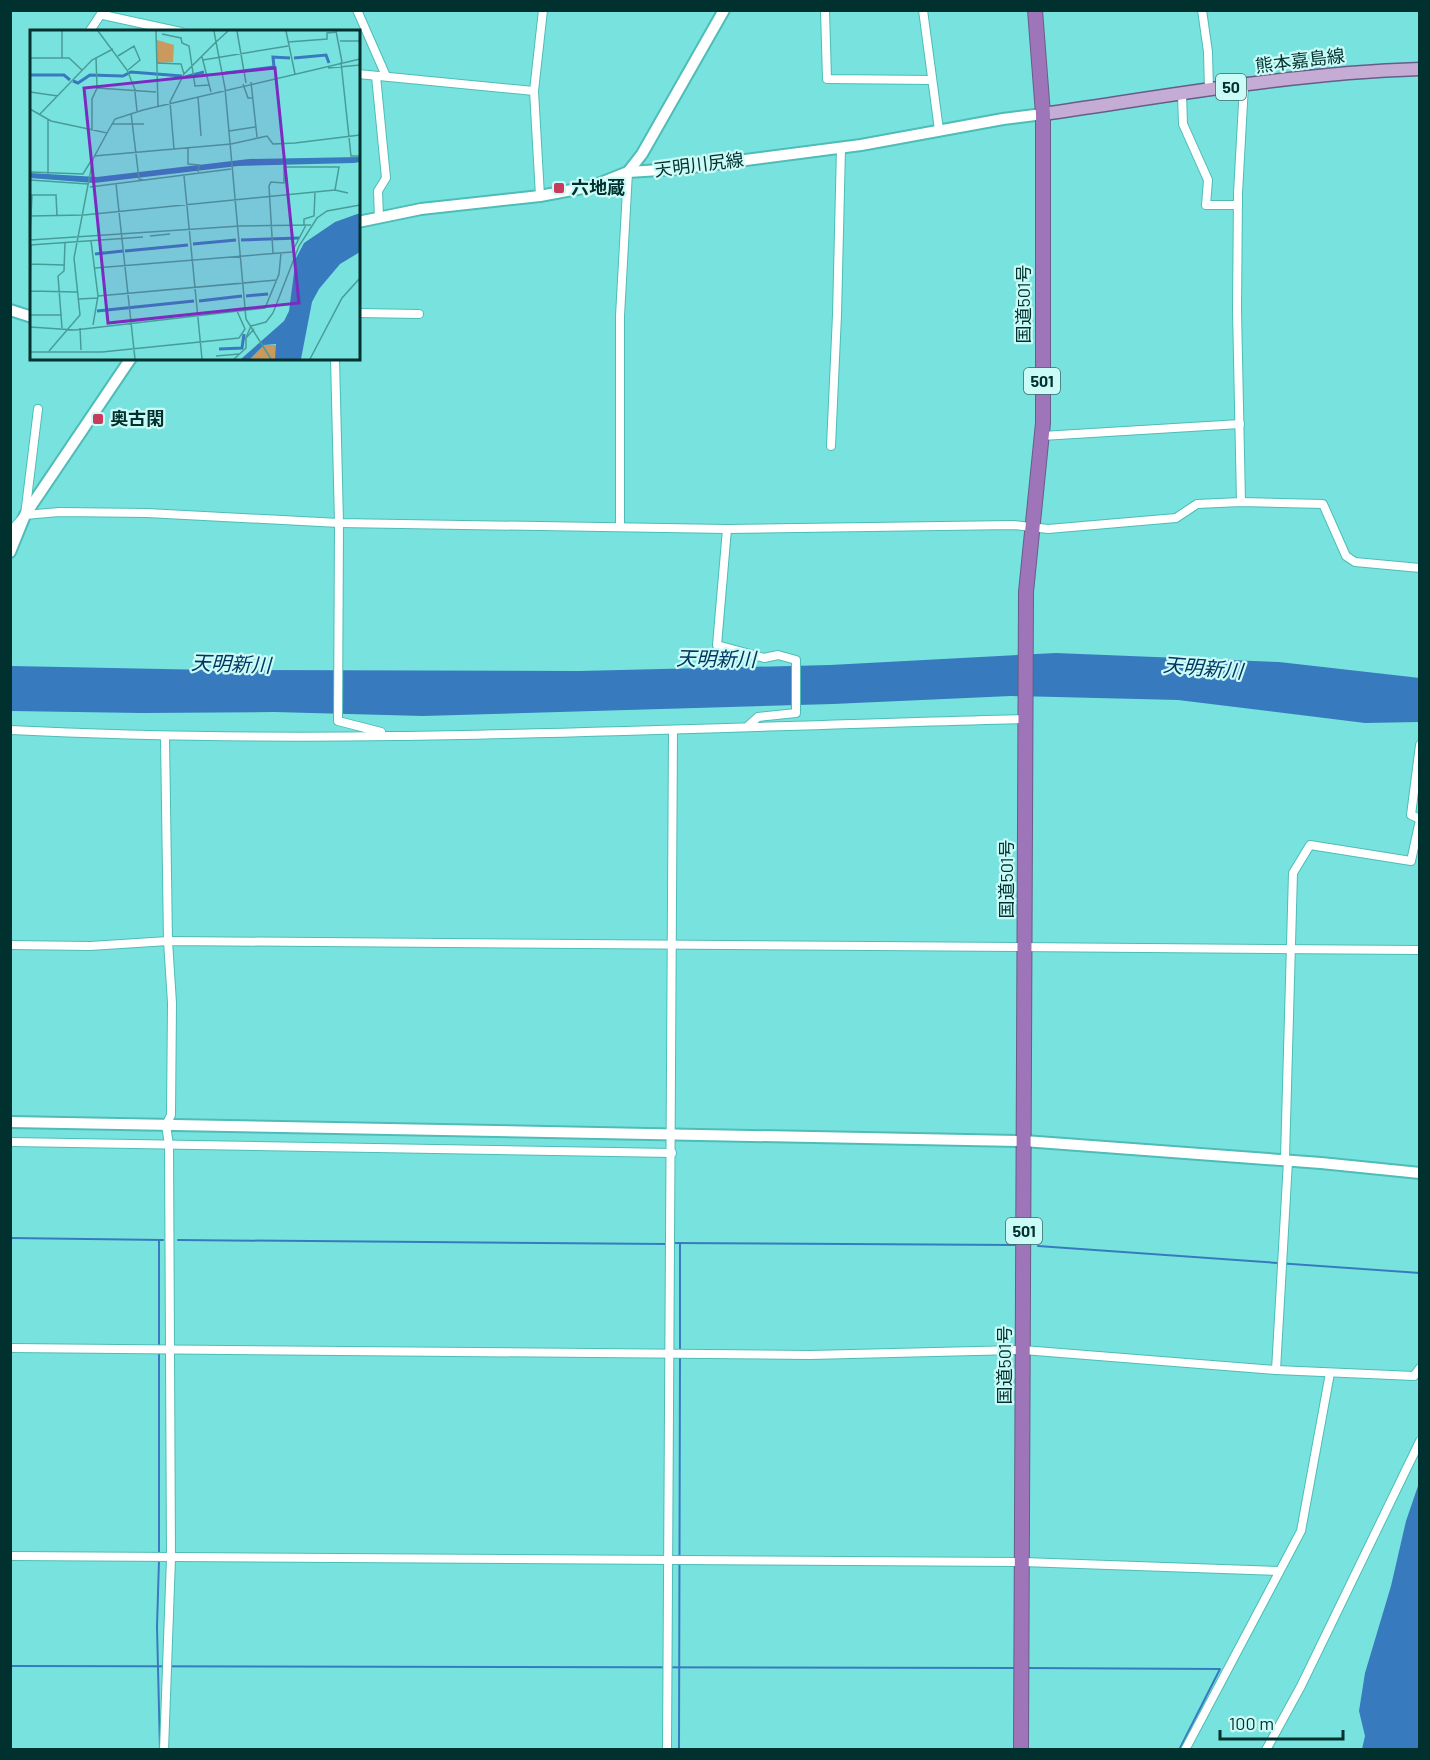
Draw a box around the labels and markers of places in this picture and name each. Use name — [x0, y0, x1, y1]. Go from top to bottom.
place label: 六地蔵 — [571, 176, 625, 198]
marker: 六地蔵 — [552, 181, 566, 195]
place label: 奥古閑 — [110, 407, 164, 429]
marker: 奥古閑 — [91, 412, 105, 426]

